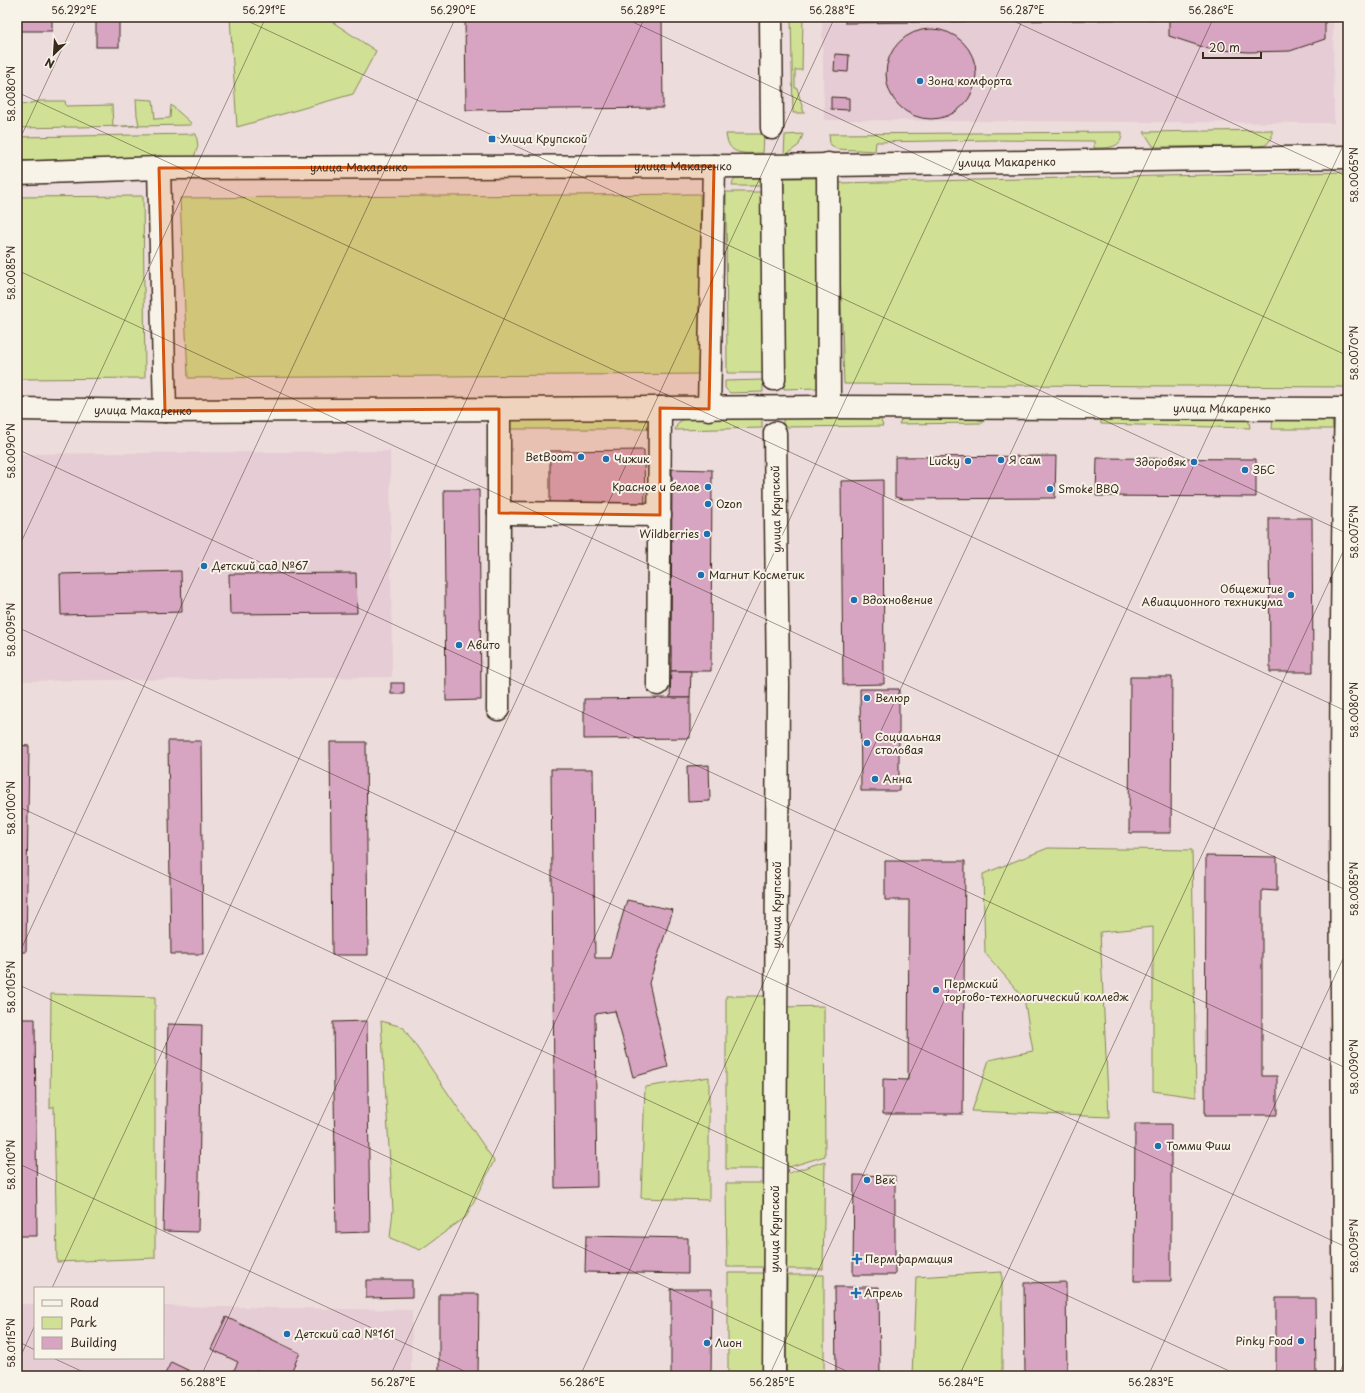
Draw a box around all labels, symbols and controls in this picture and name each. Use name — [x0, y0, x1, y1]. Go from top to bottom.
text: 56.292°E — [51, 2, 97, 17]
text: 56.291°E — [242, 2, 286, 17]
text: 56.290°E — [430, 2, 476, 17]
text: 56.289°E — [620, 2, 666, 17]
text: 56.288°E — [809, 2, 855, 17]
text: 56.287°E — [1000, 2, 1044, 17]
text: 56.286°E — [1188, 2, 1234, 17]
north arrow — [34, 34, 74, 74]
scale bar — [1203, 34, 1261, 60]
text: 20 m — [1209, 38, 1240, 56]
text: N — [42, 54, 57, 73]
text: 58.0080°N — [3, 66, 18, 122]
place label: Зона комфорта — [928, 72, 1012, 89]
marker: Зона комфорта — [915, 76, 925, 86]
place label: Улица Крупской — [500, 130, 587, 147]
marker: Улица Крупской — [487, 134, 497, 144]
text: 58.0065°N — [1346, 147, 1361, 203]
street label: улица Макаренко — [958, 153, 1056, 171]
street label: улица Макаренко — [634, 157, 732, 174]
street label: улица Макаренко — [310, 158, 408, 176]
text: 58.0085°N — [3, 246, 18, 300]
text: 58.0070°N — [1346, 325, 1361, 380]
street label: улица Макаренко — [1173, 399, 1271, 417]
street label: улица Макаренко — [94, 401, 192, 419]
text: 58.0090°N — [3, 423, 18, 479]
place label: BetBoom — [525, 448, 573, 465]
place label: Чижик — [614, 450, 650, 467]
place label: Я сам — [1009, 451, 1041, 468]
marker: BetBoom — [576, 452, 586, 462]
place label: Lucky — [929, 452, 960, 469]
place label: Здоровяк — [1134, 453, 1187, 470]
marker: Чижик — [601, 454, 611, 464]
marker: Я сам — [996, 455, 1006, 465]
marker: Lucky — [963, 456, 973, 466]
marker: Здоровяк — [1189, 457, 1199, 467]
place label: ЗБС — [1253, 461, 1275, 478]
street label: улица Крупской — [766, 465, 785, 553]
marker: ЗБС — [1240, 465, 1250, 475]
place label: Красное и белое — [612, 478, 700, 495]
place label: Smoke BBQ — [1058, 480, 1119, 497]
marker: Красное и белое — [703, 482, 713, 492]
marker: Smoke BBQ — [1045, 484, 1055, 494]
place label: Ozon — [716, 495, 742, 512]
marker: Ozon — [703, 499, 713, 509]
text: 58.0075°N — [1346, 505, 1361, 559]
place label: Wildberries — [639, 525, 699, 542]
marker: Wildberries — [702, 529, 712, 539]
place label: Детский сад №67 — [211, 557, 308, 574]
marker: Детский сад №67 — [199, 561, 209, 571]
place label: Магнит Косметик — [709, 566, 805, 583]
marker: Магнит Косметик — [696, 570, 706, 580]
place label: Общежитие Авиационного техникума — [1141, 580, 1283, 610]
marker: Общежитие Авиационного техникума — [1286, 590, 1296, 600]
place label: Вдохновение — [862, 591, 933, 608]
marker: Вдохновение — [849, 595, 859, 605]
text: 58.0095°N — [3, 603, 18, 657]
place label: Авито — [467, 636, 500, 653]
marker: Авито — [454, 640, 464, 650]
text: 58.0080°N — [1346, 682, 1361, 738]
place label: Велюр — [875, 689, 910, 706]
marker: Велюр — [862, 693, 872, 703]
place label: Социальная столовая — [875, 728, 941, 758]
marker: Социальная столовая — [862, 738, 872, 748]
place label: Анна — [883, 770, 912, 787]
marker: Анна — [870, 774, 880, 784]
text: 58.0100°N — [3, 781, 18, 835]
street label: улица Крупской — [767, 861, 785, 949]
text: 58.0085°N — [1346, 862, 1361, 916]
text: 58.0105°N — [3, 960, 18, 1013]
place label: Пермский торгово-технологический колледж — [944, 975, 1130, 1005]
marker: Пермский торгово-технологический колледж — [931, 985, 941, 995]
text: 58.0090°N — [1346, 1039, 1361, 1095]
place label: Томми Фиш — [1166, 1137, 1231, 1154]
text: 58.0110°N — [3, 1140, 18, 1190]
marker: Томми Фиш — [1153, 1141, 1163, 1151]
place label: Век — [875, 1171, 895, 1188]
marker: Век — [862, 1175, 872, 1185]
street label: улица Крупской — [766, 1185, 783, 1273]
text: 58.0095°N — [1346, 1219, 1361, 1273]
place label: Пермфармация — [865, 1250, 953, 1267]
marker: Пермфармация — [852, 1254, 862, 1264]
place label: Апрель — [864, 1284, 903, 1301]
legend — [34, 1287, 164, 1359]
marker: Апрель — [851, 1288, 861, 1298]
text: Road — [70, 1293, 99, 1311]
text: Park — [70, 1313, 97, 1331]
text: 58.0115°N — [3, 1318, 18, 1368]
place label: Детский сад №161 — [294, 1325, 394, 1342]
marker: Детский сад №161 — [282, 1329, 292, 1339]
place label: Pinky Food — [1235, 1332, 1293, 1349]
text: Building — [70, 1333, 117, 1351]
place label: Лион — [715, 1334, 742, 1351]
marker: Pinky Food — [1296, 1336, 1306, 1346]
marker: Лион — [702, 1338, 712, 1348]
text: 56.288°E — [180, 1374, 226, 1389]
text: 56.287°E — [371, 1374, 415, 1389]
text: 56.286°E — [559, 1374, 605, 1389]
text: 56.285°E — [749, 1374, 795, 1389]
text: 56.284°E — [938, 1374, 984, 1389]
text: 56.283°E — [1128, 1374, 1174, 1389]

